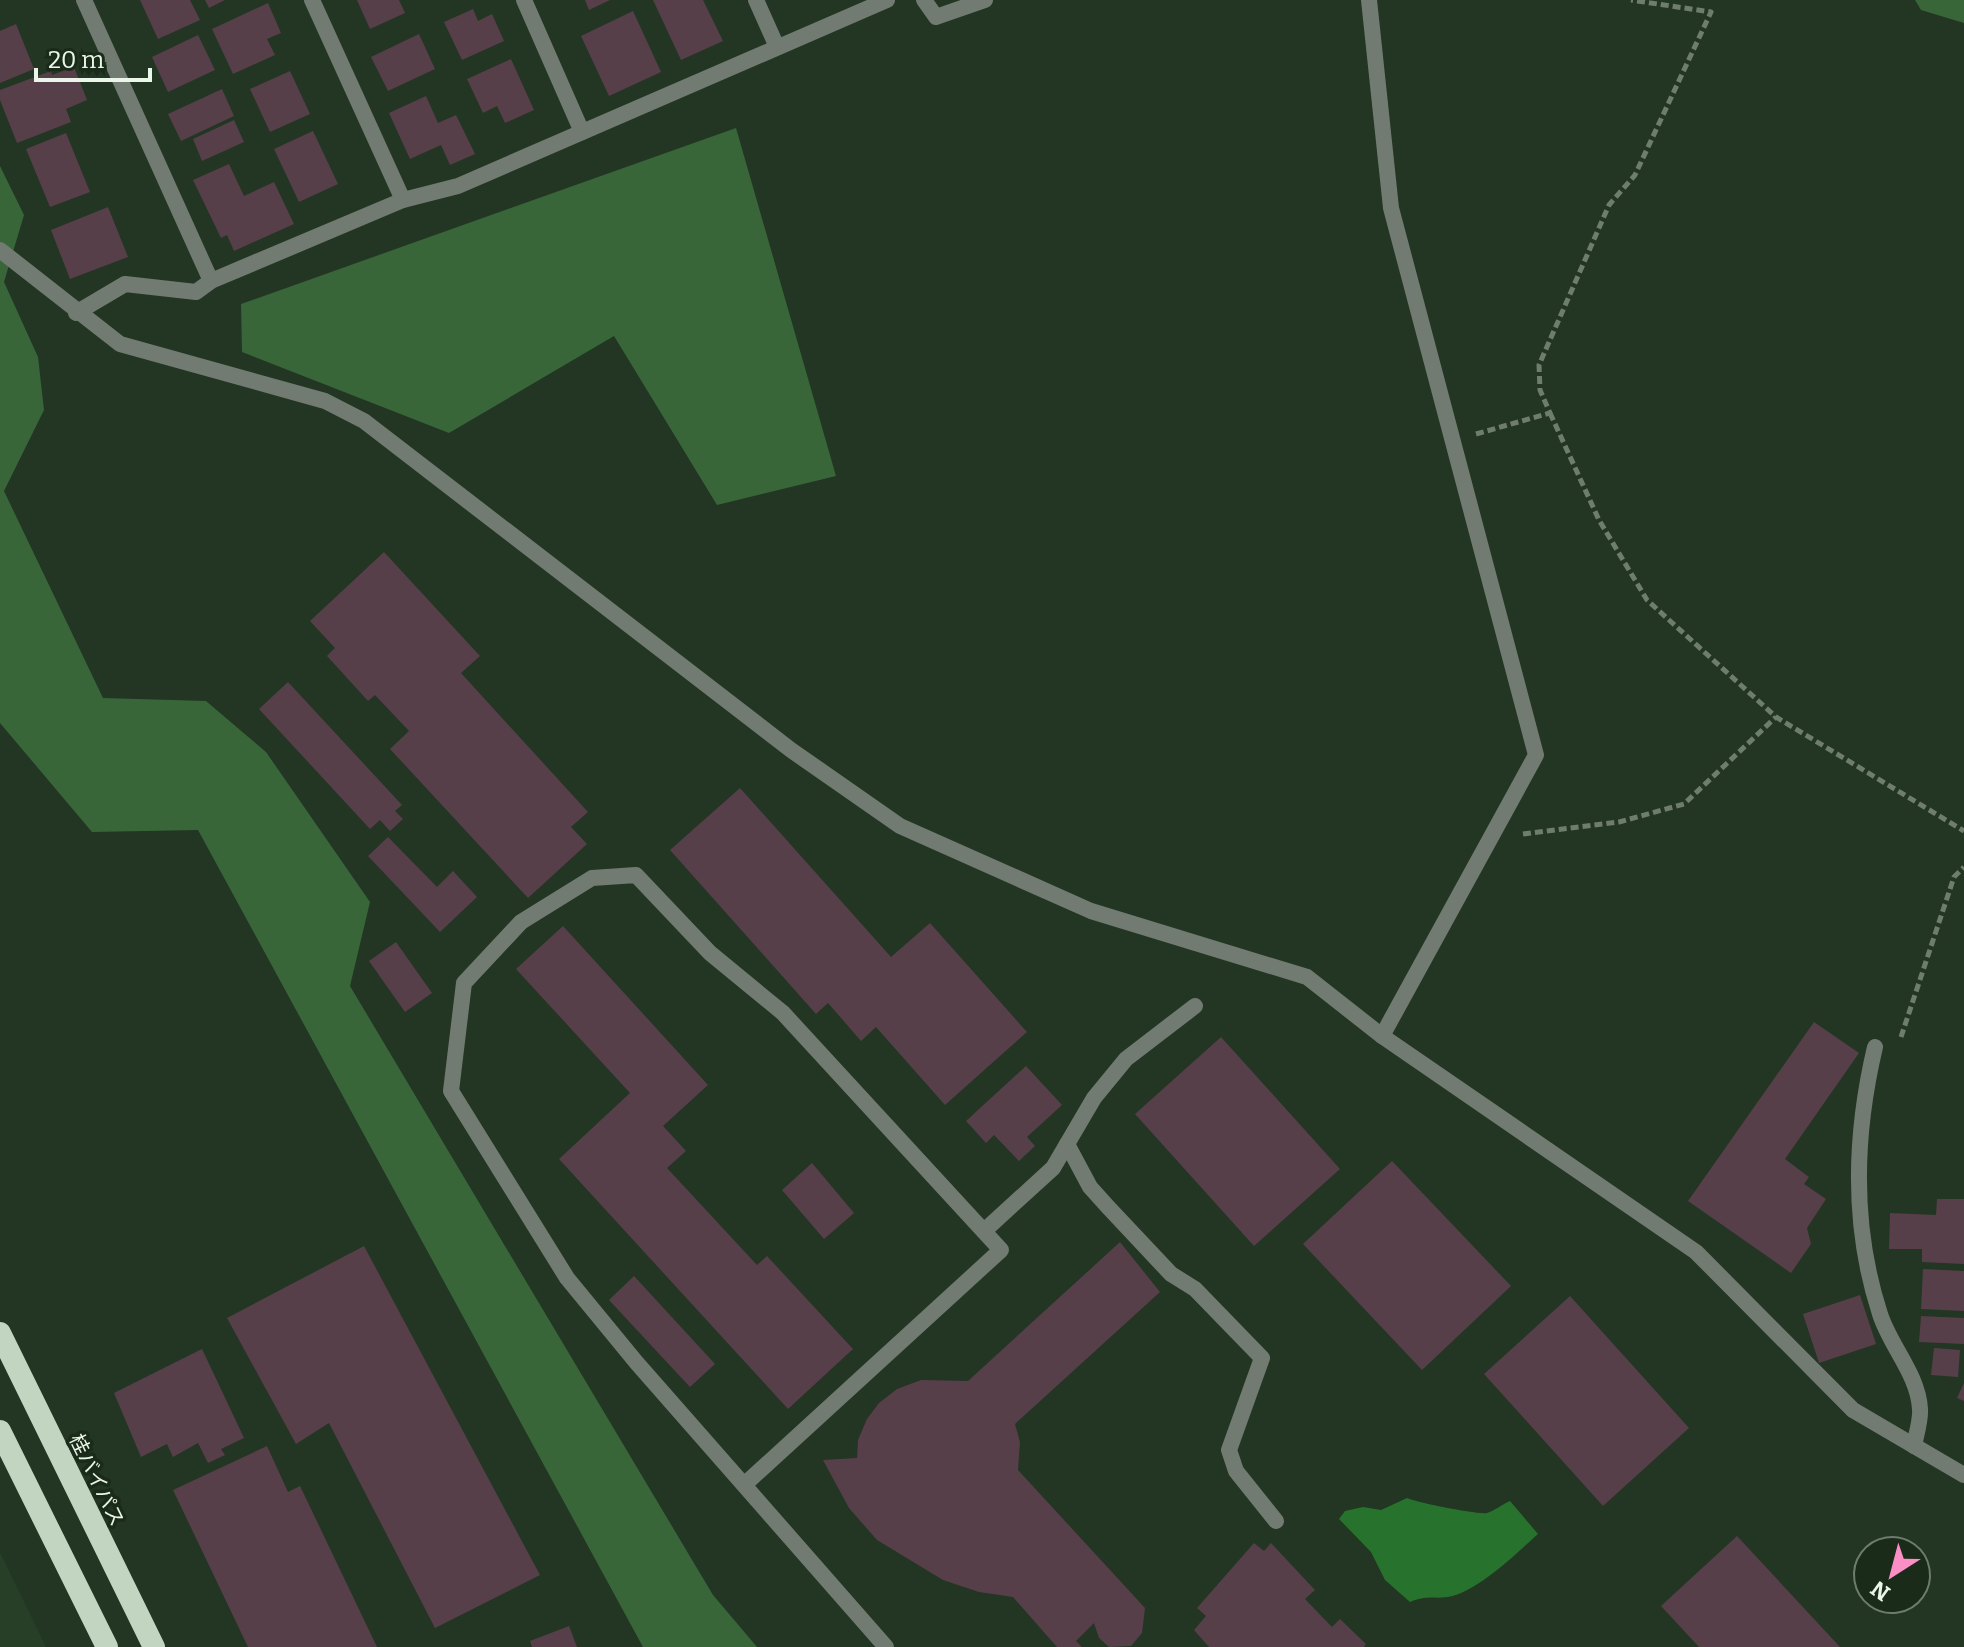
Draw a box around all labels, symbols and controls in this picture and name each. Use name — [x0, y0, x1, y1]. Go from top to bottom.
scale bar — [36, 32, 150, 82]
text: 20 m — [48, 46, 104, 74]
street label: 桂バイパス — [64, 1430, 130, 1530]
north arrow — [1852, 1535, 1932, 1615]
text: N — [1866, 1575, 1895, 1607]

